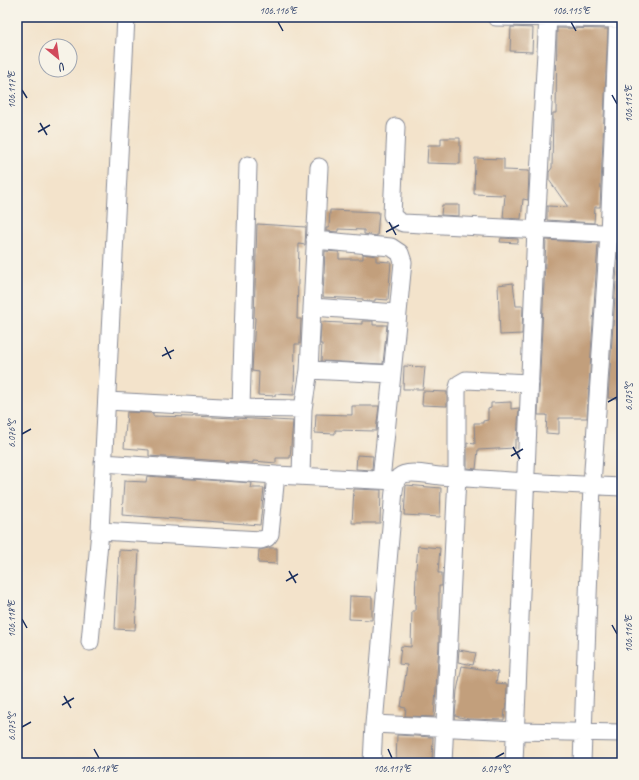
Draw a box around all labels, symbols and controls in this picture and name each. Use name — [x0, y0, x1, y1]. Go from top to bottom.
text: 106.116°E — [259, 4, 298, 17]
text: 106.115°E — [552, 4, 591, 17]
north arrow — [38, 38, 78, 78]
text: U — [55, 59, 69, 75]
text: 106.117°E — [5, 70, 18, 109]
text: 106.115°E — [622, 84, 635, 123]
text: 6.075°S — [622, 381, 635, 411]
text: 6.076°S — [5, 418, 18, 448]
text: 106.118°E — [5, 599, 18, 638]
text: 106.116°E — [622, 614, 635, 653]
text: 6.075°S — [5, 711, 18, 741]
text: 106.118°E — [80, 762, 119, 775]
text: 106.117°E — [373, 762, 412, 775]
text: 6.074°S — [481, 762, 511, 775]

